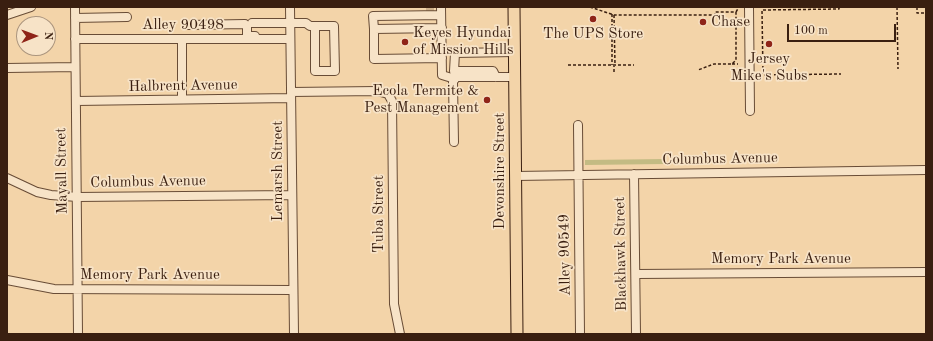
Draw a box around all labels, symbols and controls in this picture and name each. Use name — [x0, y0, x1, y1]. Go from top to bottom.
place label: Chase — [711, 13, 750, 31]
marker: The UPS Store — [588, 14, 598, 24]
north arrow — [16, 16, 56, 56]
street label: Alley 90498 — [142, 16, 224, 34]
scale bar — [789, 16, 898, 42]
marker: Chase — [698, 17, 708, 27]
place label: Keyes Hyundai of Mission Hills — [413, 24, 513, 59]
place label: The UPS Store — [543, 25, 643, 43]
text: 100 m — [794, 25, 828, 37]
text: N — [42, 32, 53, 40]
marker: Keyes Hyundai of Mission Hills — [400, 37, 410, 47]
marker: Jersey Mike's Subs — [764, 39, 774, 49]
place label: Jersey Mike's Subs — [730, 50, 808, 85]
street label: Halbrent Avenue — [128, 76, 238, 96]
place label: Ecola Termite & Pest Management — [364, 82, 479, 117]
marker: Ecola Termite & Pest Management — [482, 95, 492, 105]
street label: Devonshire Street — [491, 112, 509, 230]
street label: Lemarsh Street — [269, 120, 287, 222]
street label: Mayall Street — [52, 128, 72, 214]
street label: Columbus Avenue — [662, 149, 778, 169]
street label: Columbus Avenue — [90, 172, 206, 192]
street label: Tuba Street — [370, 175, 388, 253]
street label: Blackhawk Street — [611, 196, 631, 312]
street label: Alley 90549 — [555, 214, 575, 296]
street label: Memory Park Avenue — [711, 250, 851, 268]
street label: Memory Park Avenue — [80, 266, 220, 284]

